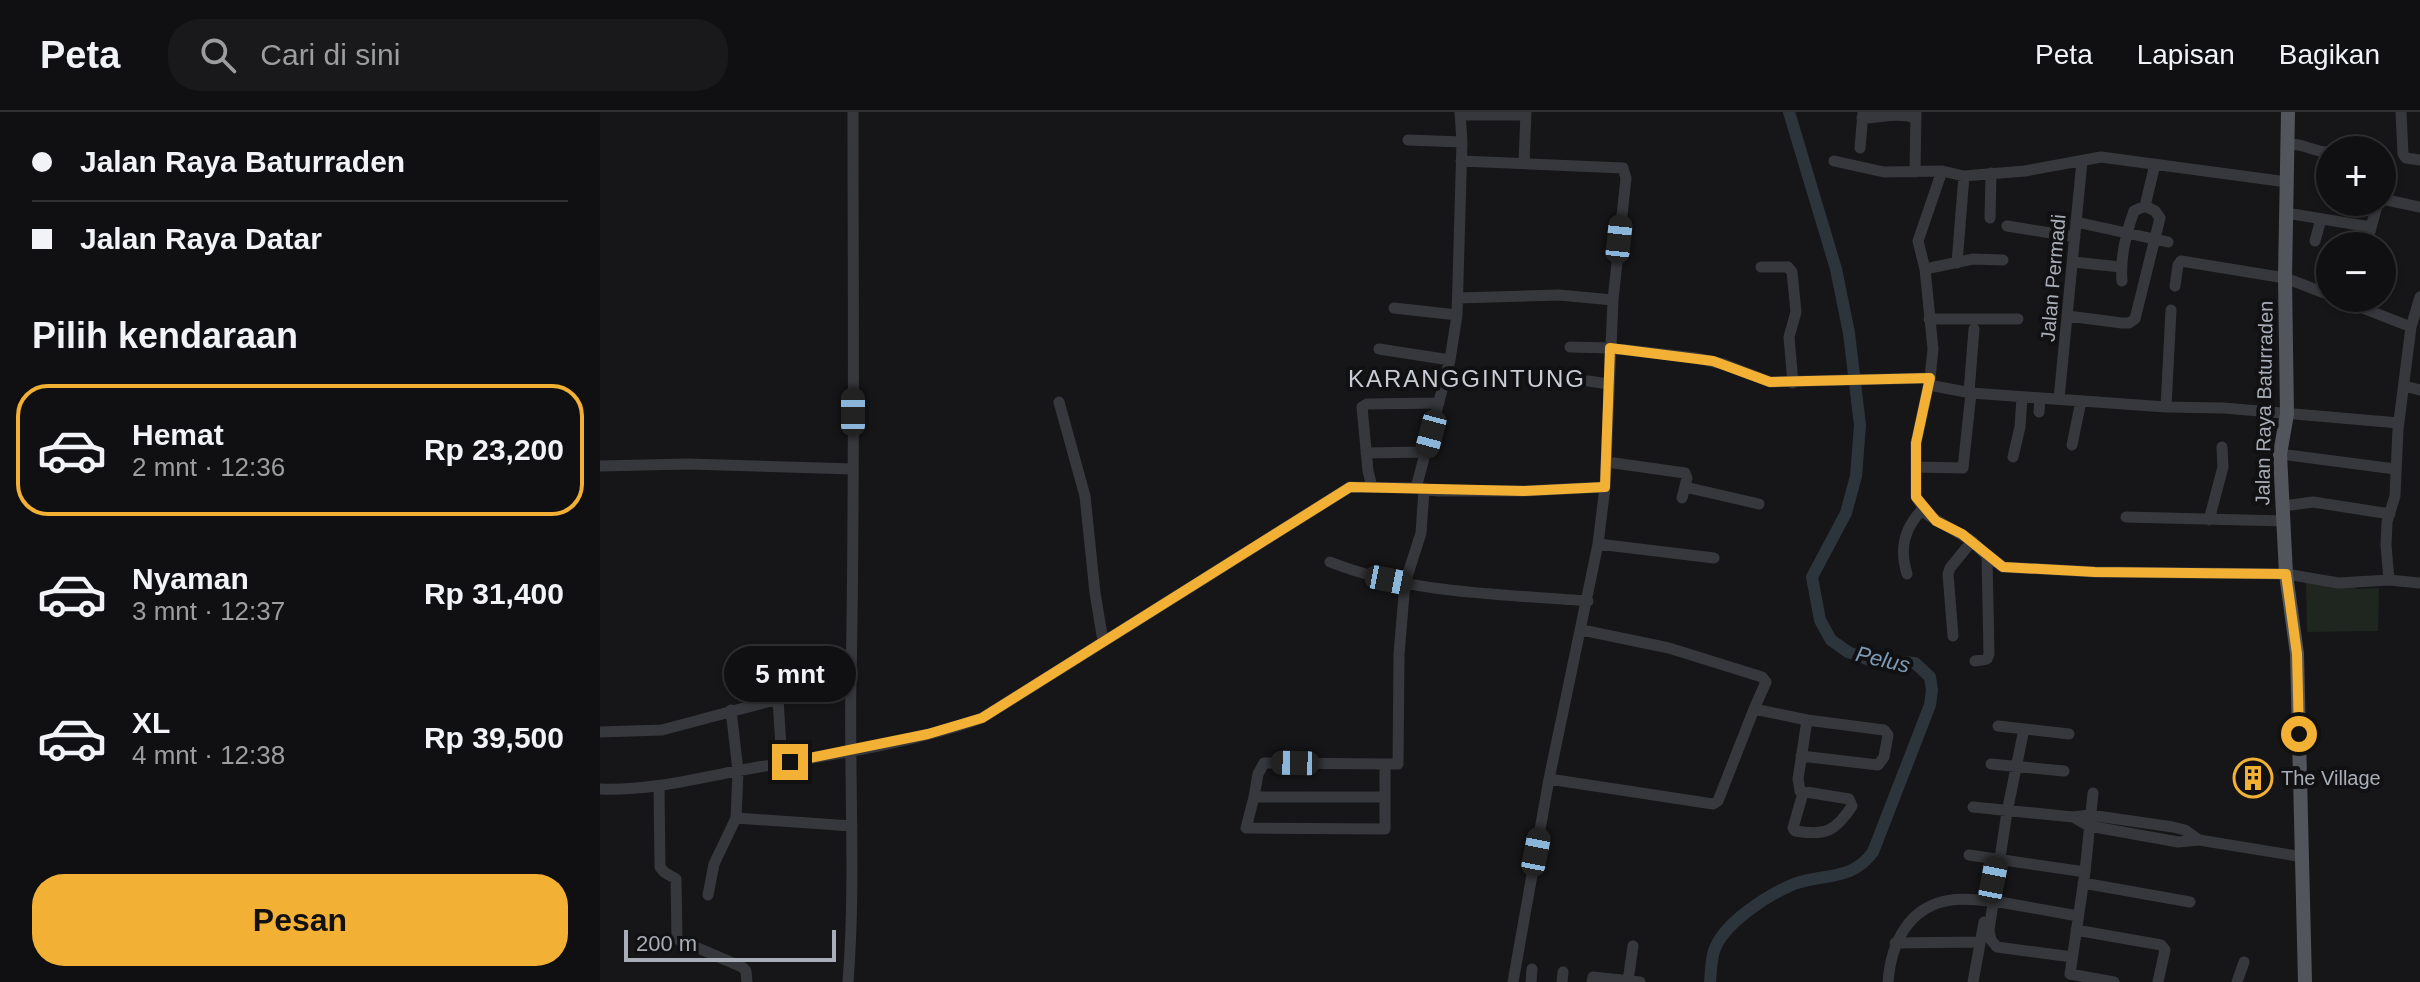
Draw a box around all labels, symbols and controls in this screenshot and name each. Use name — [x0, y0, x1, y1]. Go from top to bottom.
search box — [168, 19, 728, 91]
icon: search — [196, 33, 240, 77]
text: Peta — [40, 34, 120, 76]
text: Cari di sini — [260, 38, 400, 71]
text: Peta — [2035, 39, 2093, 70]
text: Lapisan — [2137, 39, 2235, 70]
text: Bagikan — [2279, 39, 2380, 70]
map controls — [2316, 136, 2396, 312]
button: + — [2316, 136, 2396, 216]
text: Jalan Raya Baturraden — [80, 145, 405, 178]
street label: Jalan Permadi — [2036, 213, 2070, 343]
car — [1605, 214, 1633, 264]
text: Jalan Raya Datar — [80, 222, 322, 255]
button: − — [2316, 232, 2396, 312]
street label: Jalan Raya Baturraden — [2251, 301, 2277, 505]
text: Pilih kendaraan — [32, 315, 298, 356]
district label: KARANGGINTUNG — [1348, 365, 1586, 392]
car — [841, 388, 865, 436]
car — [1413, 408, 1449, 460]
icon: car — [36, 414, 108, 486]
text: Hemat — [132, 418, 224, 451]
text: Rp 23,200 — [424, 433, 564, 466]
text: 2 mnt · 12:36 — [132, 452, 285, 482]
icon: car — [36, 558, 108, 630]
text: Nyaman — [132, 562, 249, 595]
car — [1363, 564, 1415, 596]
text: Rp 31,400 — [424, 577, 564, 610]
text: 3 mnt · 12:37 — [132, 596, 285, 626]
water label: Pelus — [1853, 641, 1913, 678]
callout: 5 mnt — [724, 646, 856, 702]
text: 5 mnt — [755, 659, 825, 689]
icon: car — [36, 702, 108, 774]
text: XL — [132, 706, 170, 739]
route start — [2281, 716, 2317, 752]
text: Rp 39,500 — [424, 721, 564, 754]
text: 4 mnt · 12:38 — [132, 740, 285, 770]
route end — [772, 744, 808, 780]
car — [1271, 751, 1319, 775]
building icon: The Village — [2232, 757, 2274, 799]
place label: The Village — [2281, 767, 2381, 789]
car — [1520, 826, 1552, 878]
car — [1977, 854, 2009, 906]
button: Pesan — [32, 874, 568, 966]
scale bar — [624, 926, 836, 962]
text: 200 m — [636, 931, 697, 956]

